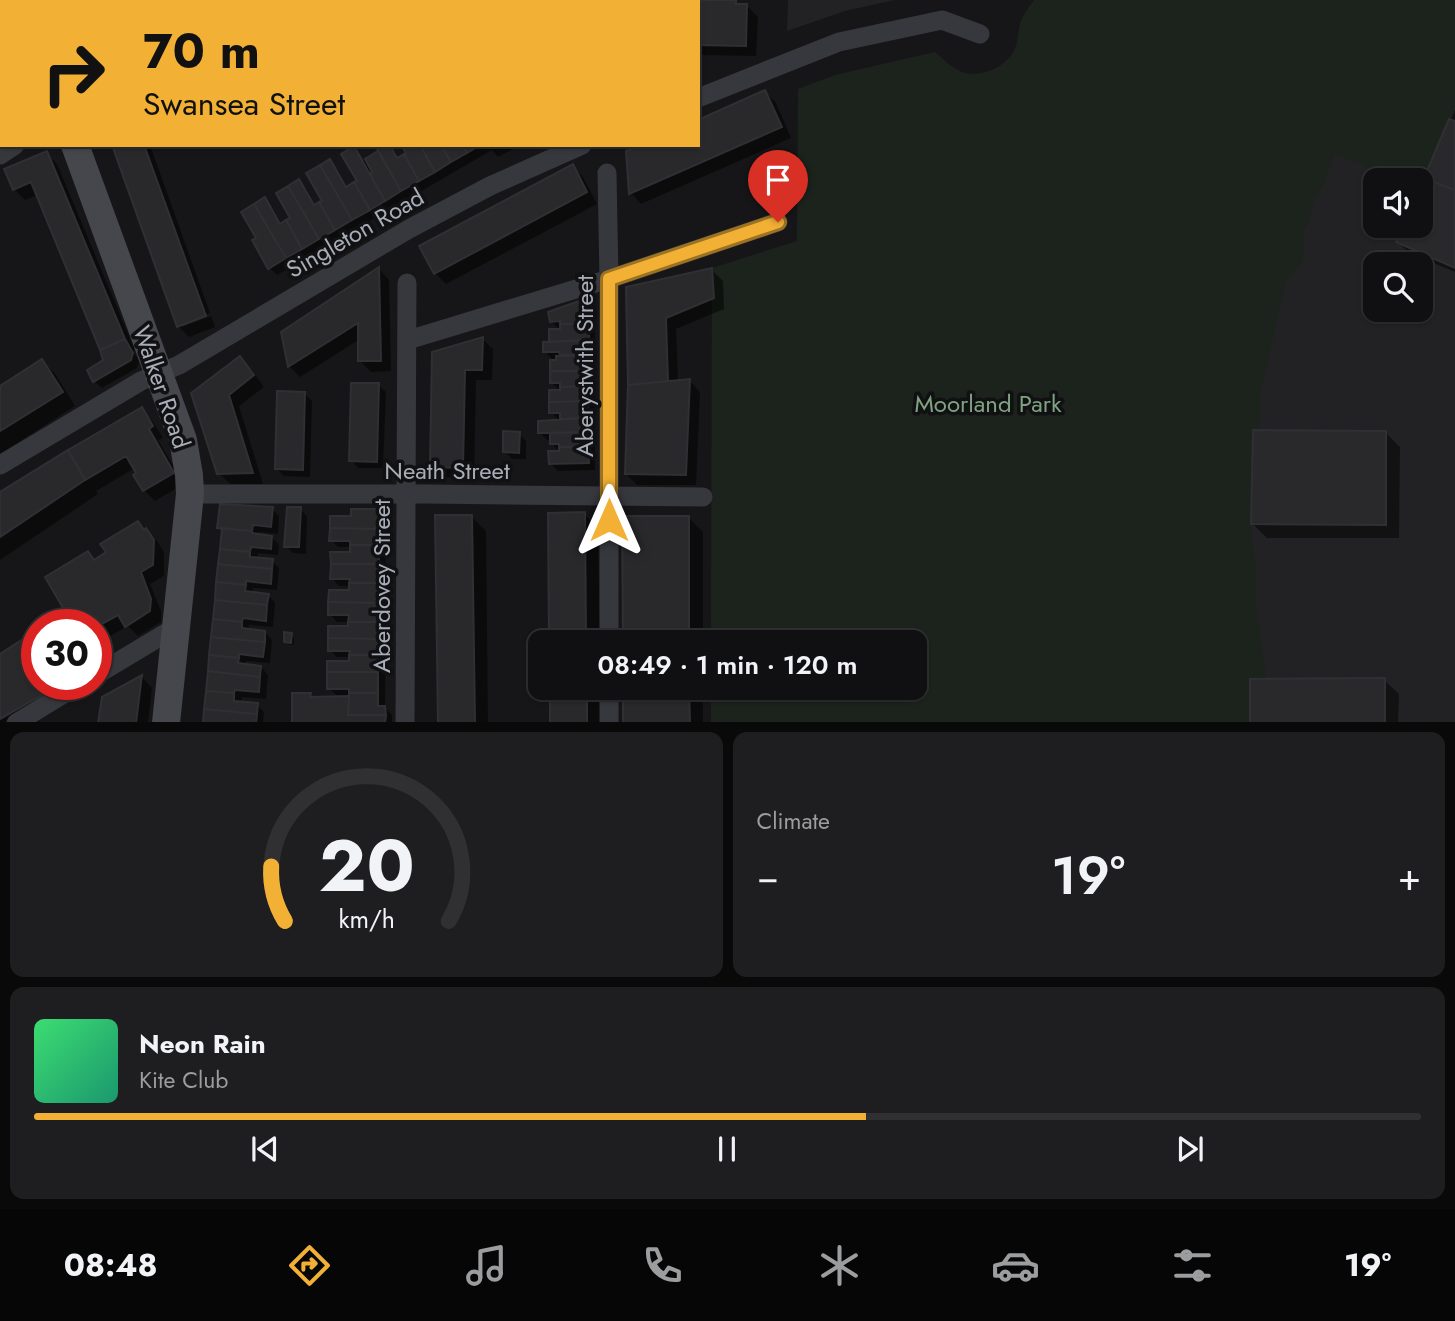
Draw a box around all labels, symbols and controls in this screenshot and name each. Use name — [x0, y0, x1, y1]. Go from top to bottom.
text: 70 m — [143, 16, 260, 86]
icon: right — [28, 28, 119, 119]
text: Swansea Street — [143, 81, 345, 127]
pin — [748, 150, 808, 222]
icon: arrive — [759, 161, 797, 199]
map controls — [1363, 168, 1433, 322]
button: sound — [1363, 168, 1433, 238]
street label: Singleton Road — [280, 179, 430, 287]
button: search — [1363, 252, 1433, 322]
street label: Aberystwith Street — [567, 275, 602, 457]
street label: Walker Road — [125, 321, 199, 453]
park label: Moorland Park — [914, 386, 1062, 421]
street label: Neath Street — [384, 453, 510, 488]
position arrow — [572, 483, 646, 557]
street label: Aberdovey Street — [364, 499, 399, 673]
speed limit sign: 30 — [21, 609, 112, 700]
text: 08:49 · 1 min · 120 m — [598, 646, 857, 684]
text: Climate — [757, 804, 830, 838]
text: 20 — [318, 813, 414, 918]
text: 19° — [1051, 838, 1125, 914]
text: − — [757, 849, 779, 904]
text: + — [1398, 849, 1421, 904]
text: km/h — [338, 900, 395, 936]
text: Neon Rain — [139, 1025, 266, 1063]
text: Kite Club — [139, 1063, 228, 1097]
icon: previous — [246, 1130, 284, 1168]
icon: pause — [708, 1130, 746, 1168]
icon: next — [1171, 1130, 1209, 1168]
icon: directions — [285, 1241, 334, 1290]
icon: music — [462, 1241, 511, 1290]
icon: phone — [638, 1241, 687, 1290]
icon: climate — [815, 1241, 864, 1290]
icon: car — [991, 1241, 1040, 1290]
icon: filters — [1168, 1241, 1217, 1290]
text: 08:48 — [64, 1242, 158, 1288]
text: 19° — [1344, 1242, 1391, 1288]

